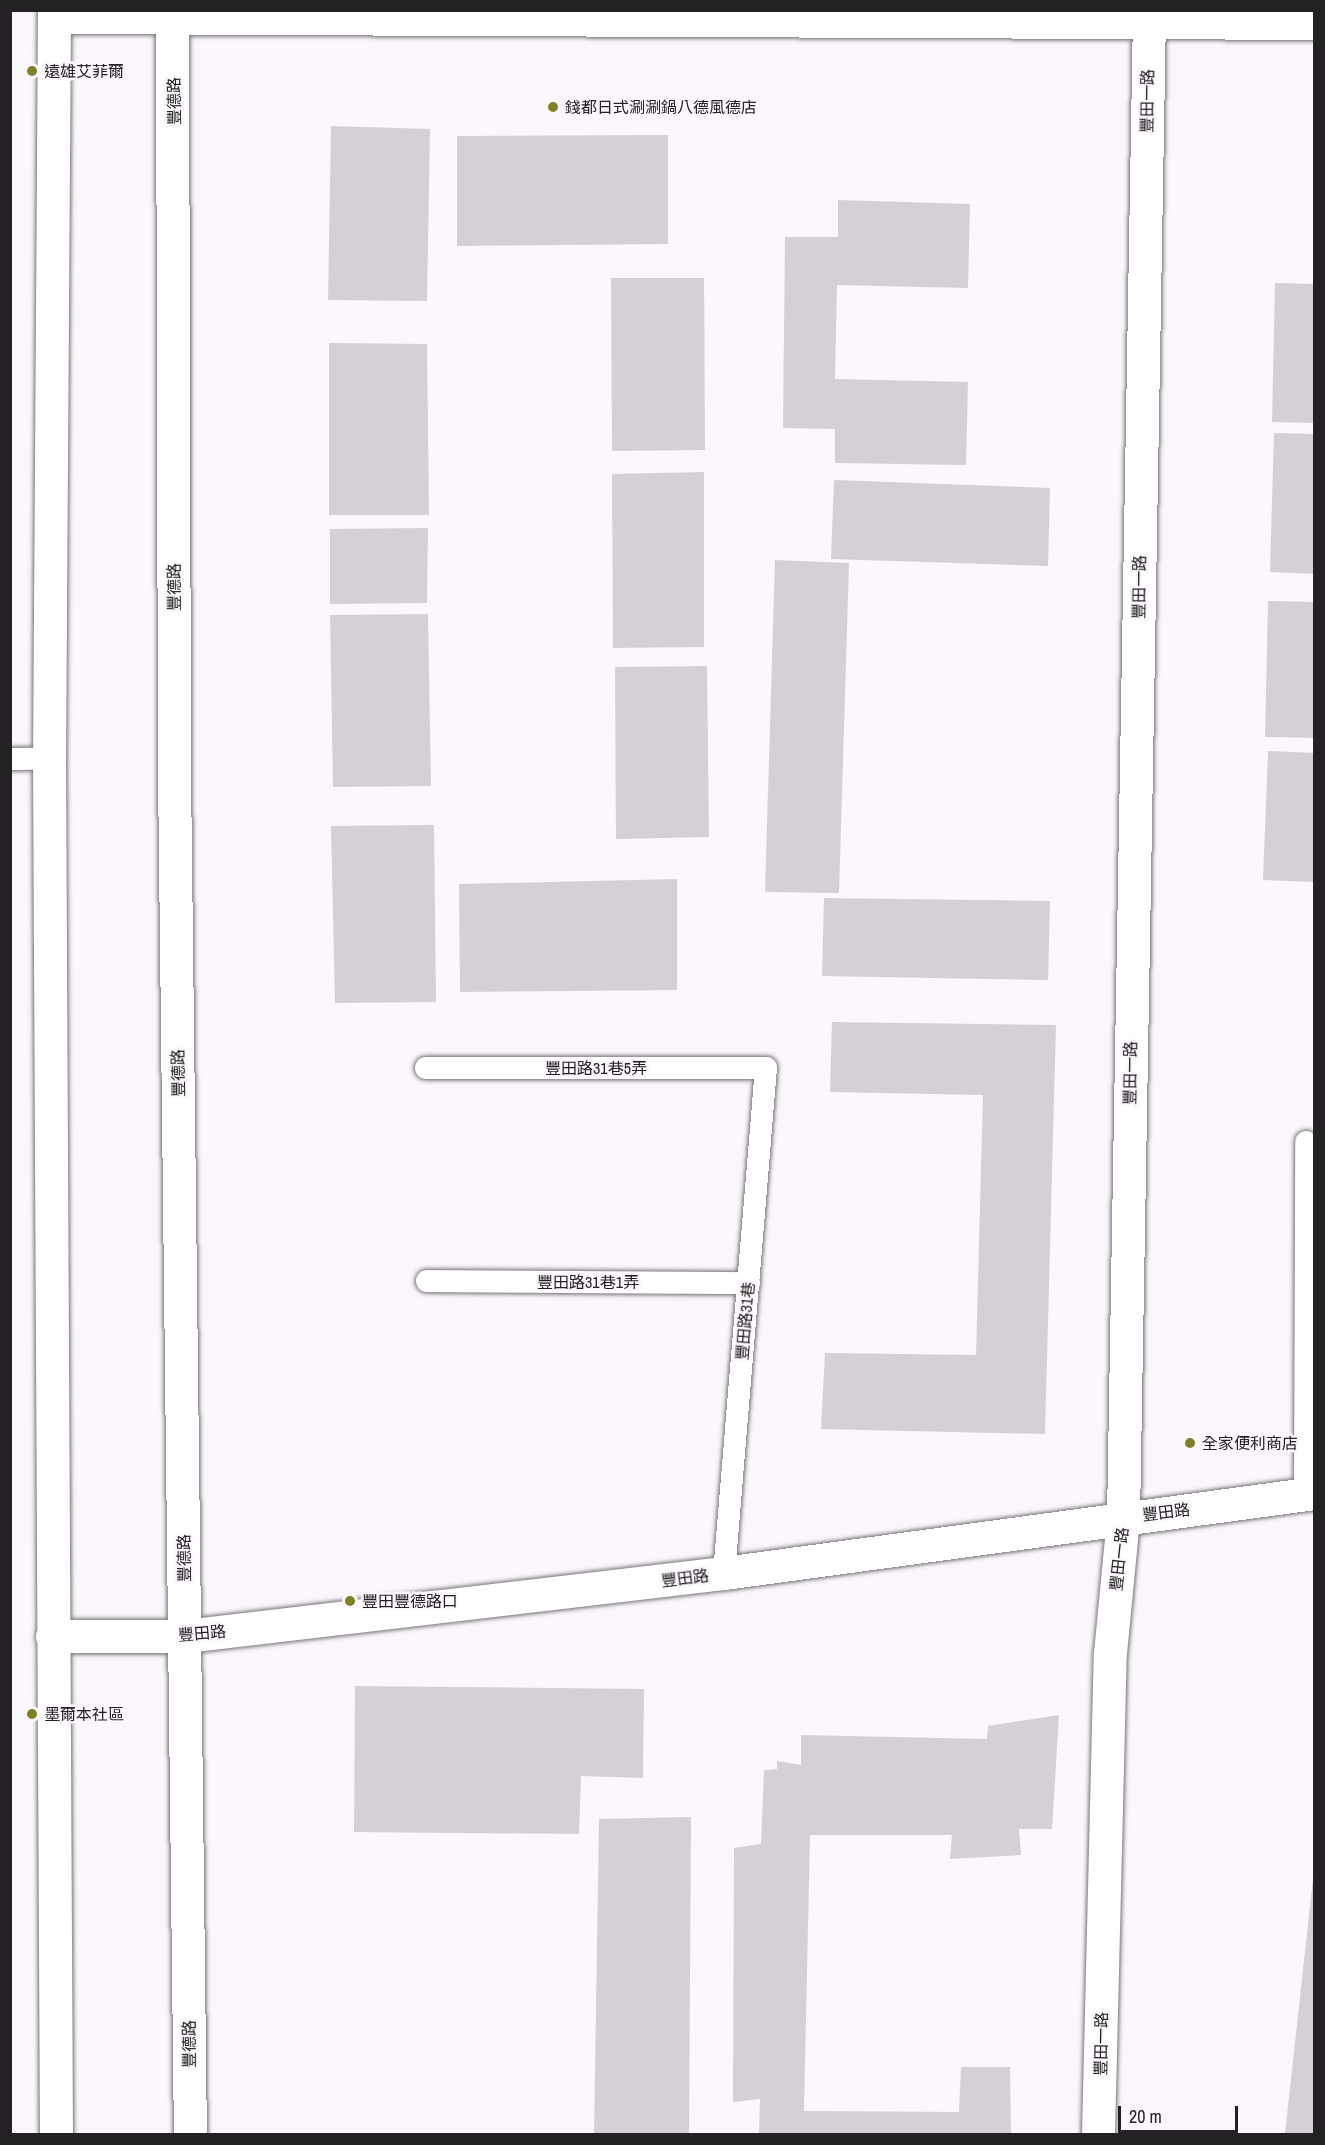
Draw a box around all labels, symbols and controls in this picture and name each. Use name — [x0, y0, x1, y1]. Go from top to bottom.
place label: 遠雄艾菲爾 — [44, 61, 124, 81]
marker: 遠雄艾菲爾 — [25, 64, 39, 78]
street label: 豐田一路 — [1137, 69, 1157, 133]
street label: 豐德路 — [164, 77, 184, 125]
place label: 錢都日式涮涮鍋八德風德店 — [565, 97, 757, 117]
marker: 錢都日式涮涮鍋八德風德店 — [546, 100, 560, 114]
street label: 豐田一路 — [1129, 555, 1149, 619]
street label: 豐德路 — [164, 563, 184, 611]
street label: 豐田一路 — [1120, 1041, 1140, 1105]
street label: 豐德路 — [168, 1049, 188, 1097]
street label: 豐田路31巷5弄 — [545, 1058, 647, 1078]
street label: 豐田路31巷1弄 — [537, 1272, 639, 1292]
street label: 豐田路31巷 — [732, 1281, 758, 1361]
place label: 全家便利商店 — [1202, 1433, 1298, 1453]
marker: 全家便利商店 — [1183, 1436, 1197, 1450]
street label: 豐田路 — [1141, 1500, 1191, 1524]
street label: 豐田一路 — [1106, 1526, 1132, 1592]
street label: 豐德路 — [174, 1534, 194, 1582]
street label: 豐田路 — [660, 1566, 710, 1590]
place label: 豐田豐德路口 — [362, 1591, 458, 1611]
marker: 豐田豐德路口 — [343, 1594, 357, 1608]
street label: 豐田路 — [177, 1621, 227, 1645]
place label: 墨爾本社區 — [44, 1704, 124, 1724]
marker: 墨爾本社區 — [25, 1707, 39, 1721]
street label: 豐田一路 — [1091, 2012, 1111, 2076]
street label: 豐德路 — [179, 2020, 199, 2068]
scale bar — [1121, 2094, 1241, 2132]
text: 20 m — [1129, 2104, 1162, 2129]

